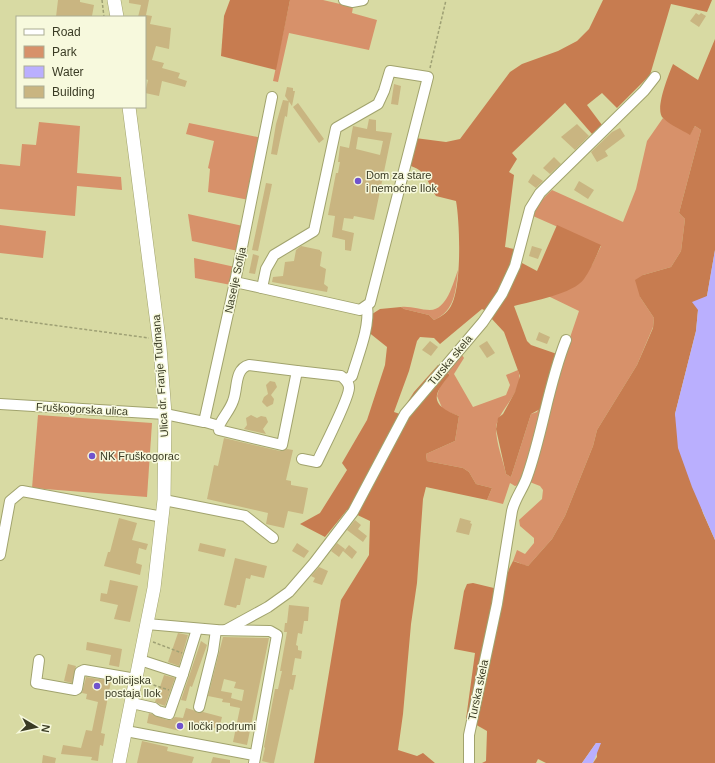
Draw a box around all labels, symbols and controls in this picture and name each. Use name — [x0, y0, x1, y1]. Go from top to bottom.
legend — [16, 16, 146, 108]
text: Road — [52, 25, 81, 39]
text: Park — [52, 45, 78, 59]
text: Water — [52, 65, 84, 79]
text: Building — [52, 85, 95, 99]
place label: Dom za stare i nemoćne Ilok — [366, 169, 437, 194]
marker: Dom za stare i nemoćne Ilok — [353, 176, 363, 186]
street label: Naselje Sofija — [222, 245, 248, 314]
street label: Ulica dr. Franje Tuđmana — [150, 313, 170, 438]
street label: Turska skela — [425, 332, 475, 388]
street label: Fruškogorska ulica — [36, 401, 129, 417]
place label: NK Fruškogorac — [100, 450, 180, 462]
marker: NK Fruškogorac — [87, 451, 97, 461]
street label: Turska skela — [466, 658, 490, 722]
place label: Policijska postaja Ilok — [105, 674, 161, 699]
marker: Policijska postaja Ilok — [92, 681, 102, 691]
north arrow — [16, 707, 56, 747]
place label: Iločki podrumi — [188, 720, 256, 732]
marker: Iločki podrumi — [175, 721, 185, 731]
text: N — [39, 724, 52, 733]

